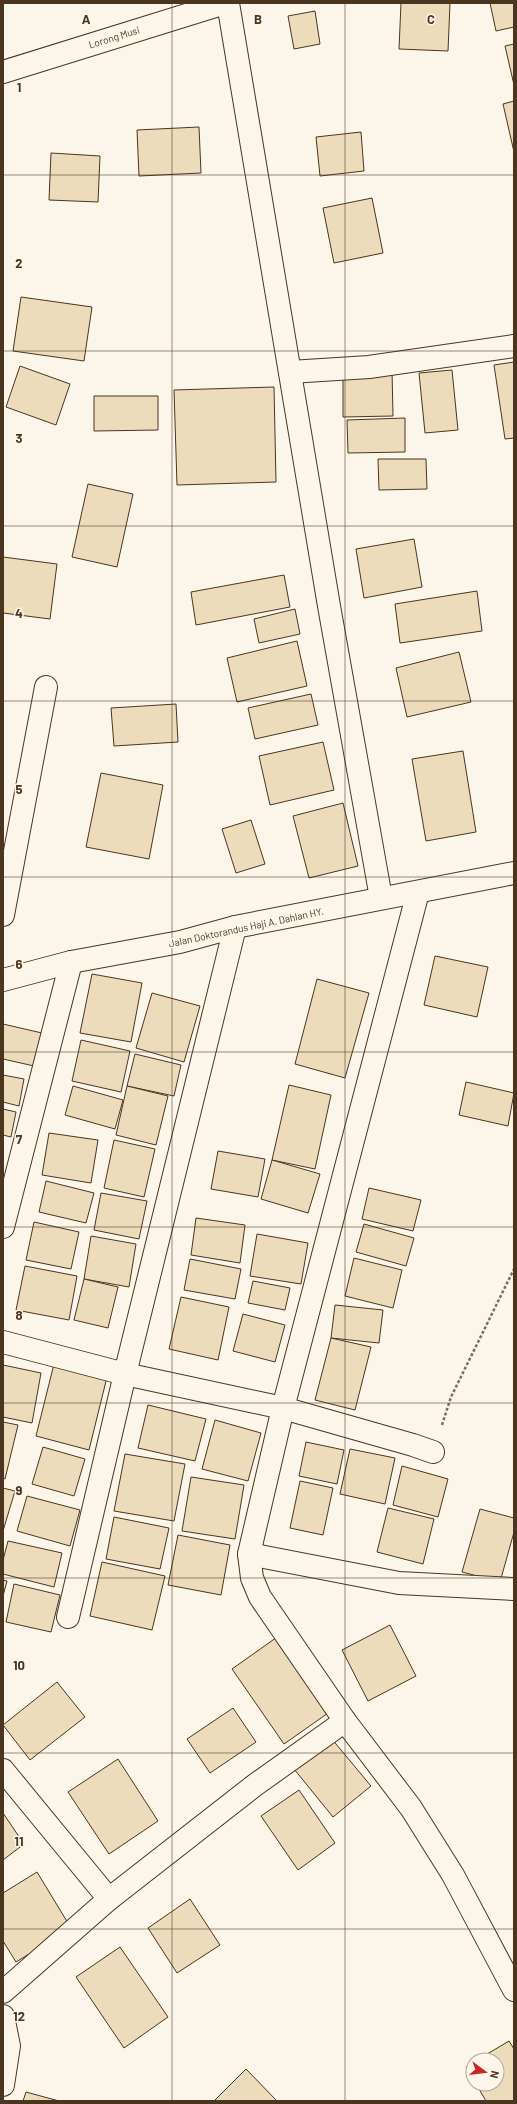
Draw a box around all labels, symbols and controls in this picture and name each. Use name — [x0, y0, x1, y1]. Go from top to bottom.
text: A — [82, 11, 91, 27]
text: B — [254, 11, 262, 27]
text: C — [427, 11, 435, 27]
street label: Lorong Musi — [87, 24, 141, 50]
text: 1 — [17, 79, 21, 95]
text: 2 — [15, 255, 23, 271]
text: 3 — [15, 430, 23, 446]
text: 4 — [15, 605, 23, 621]
text: 5 — [15, 781, 23, 797]
street label: Jalan Doktorandus Haji A. Dahlan HY. — [167, 905, 325, 949]
text: 6 — [16, 956, 23, 972]
text: 7 — [16, 1131, 23, 1147]
text: 8 — [15, 1307, 23, 1323]
text: 9 — [16, 1482, 23, 1498]
text: 10 — [13, 1657, 25, 1673]
text: 11 — [14, 1833, 24, 1849]
text: 12 — [13, 2008, 25, 2024]
north arrow — [465, 2052, 505, 2092]
text: N — [488, 2069, 502, 2080]

